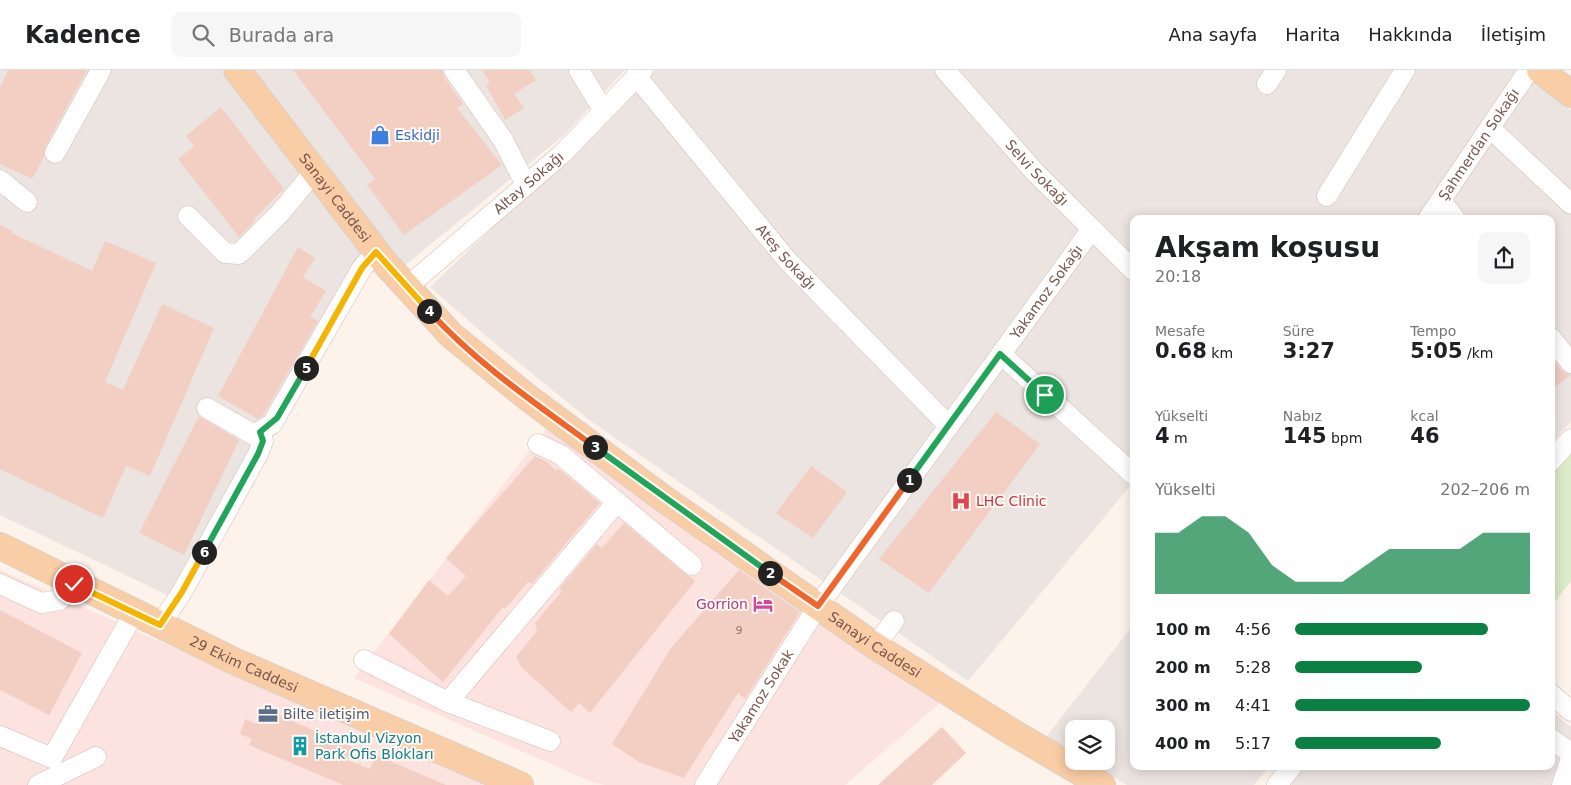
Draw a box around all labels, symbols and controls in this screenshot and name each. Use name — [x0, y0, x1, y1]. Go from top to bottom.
search box — [171, 12, 521, 57]
text: Kadence — [25, 21, 141, 49]
icon: search — [189, 21, 217, 49]
text: Burada ara — [229, 24, 334, 46]
text: Ana sayfa — [1168, 24, 1257, 45]
text: Harita — [1285, 24, 1340, 45]
text: Hakkında — [1368, 24, 1453, 45]
text: İletişim — [1481, 24, 1546, 45]
street label: Şahmerdan Sokağı — [1435, 86, 1522, 203]
shop icon: Eskidji — [369, 124, 391, 146]
place label: Eskidji — [395, 127, 440, 143]
street label: Selvi Sokağı — [1002, 136, 1072, 209]
street label: Altay Sokağı — [490, 148, 567, 217]
street label: Sanayi Caddesi — [296, 150, 374, 245]
street label: Ateş Sokağı — [753, 221, 819, 293]
text: Akşam koşusu — [1155, 231, 1380, 264]
button: share — [1478, 232, 1530, 284]
street label: Yakamoz Sokağı — [1006, 242, 1086, 343]
text: 20:18 — [1155, 267, 1201, 286]
pin: 4 — [416, 298, 442, 324]
text: 4 — [425, 303, 434, 319]
text: Mesafe — [1155, 323, 1205, 339]
text: Süre — [1283, 323, 1314, 339]
text: Tempo — [1410, 323, 1456, 339]
text: 0.68 — [1155, 339, 1207, 363]
text: 3:27 — [1283, 339, 1335, 363]
text: 5:05 — [1410, 339, 1463, 363]
text: km — [1207, 345, 1233, 361]
text: /km — [1463, 345, 1493, 361]
pin: 5 — [294, 356, 318, 380]
text: 5 — [302, 360, 311, 376]
pin — [1024, 374, 1066, 416]
icon: arrive — [1031, 381, 1059, 409]
text: Yükselti — [1155, 408, 1208, 424]
text: Nabız — [1283, 408, 1322, 424]
text: kcal — [1410, 408, 1439, 424]
text: 4 — [1155, 424, 1170, 448]
text: 145 — [1283, 424, 1327, 448]
text: 46 — [1410, 424, 1440, 448]
text: m — [1170, 430, 1188, 446]
text: bpm — [1327, 430, 1362, 446]
pin: 3 — [582, 434, 608, 460]
text: 3 — [591, 439, 600, 455]
pin: 1 — [896, 468, 922, 492]
text: 1 — [905, 472, 914, 488]
text: Yükselti — [1155, 480, 1216, 499]
text: 202–206 m — [1440, 480, 1530, 499]
hospital icon: LHC Clinic — [950, 490, 972, 512]
place label: LHC Clinic — [976, 493, 1047, 509]
pin: 6 — [192, 540, 216, 564]
text: 6 — [200, 544, 209, 560]
pin: 2 — [758, 560, 782, 586]
pin — [53, 563, 95, 605]
text: 2 — [766, 565, 775, 581]
icon: check — [60, 570, 88, 598]
hotel icon: Gorrion — [752, 593, 774, 615]
place label: Gorrion — [696, 596, 748, 612]
street label: Sanayi Caddesi — [826, 608, 924, 681]
text: 100 m — [1155, 620, 1211, 639]
text: 4:56 — [1235, 620, 1271, 639]
house number: 9 — [736, 624, 743, 637]
street label: 29 Ekim Caddesi — [187, 632, 300, 696]
street label: Yakamoz Sokak — [725, 646, 797, 747]
text: 200 m — [1155, 658, 1211, 677]
text: 5:28 — [1235, 658, 1271, 677]
text: 300 m — [1155, 696, 1211, 715]
text: 4:41 — [1235, 696, 1271, 715]
office icon: Bilte iletişim — [257, 703, 279, 725]
place label: Bilte iletişim — [283, 706, 370, 722]
map controls — [1065, 720, 1115, 770]
button: layers — [1065, 720, 1115, 770]
place label: İstanbul Vizyon Park Ofis Blokları — [315, 729, 434, 762]
text: 400 m — [1155, 734, 1211, 753]
text: 5:17 — [1235, 734, 1271, 753]
building icon: İstanbul Vizyon Park Ofis Blokları — [289, 735, 311, 757]

